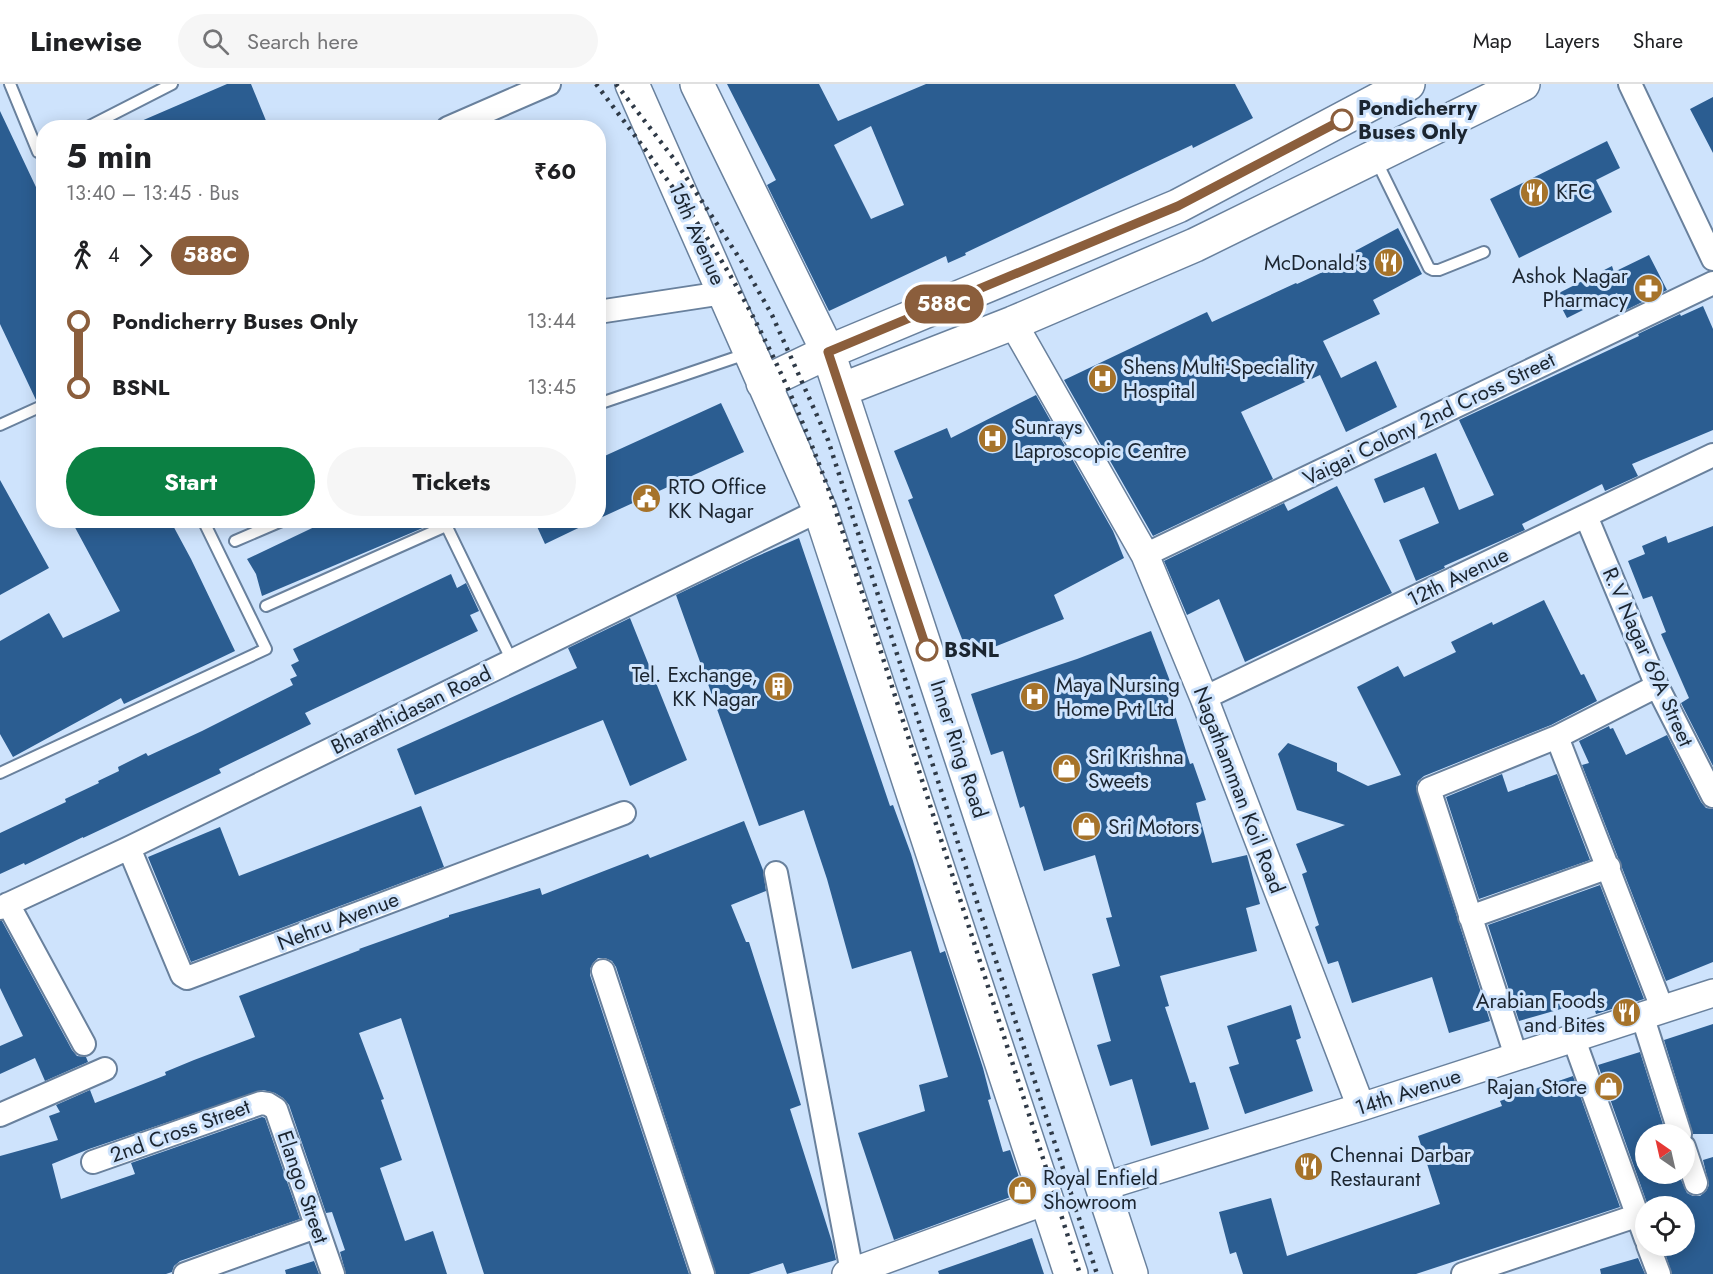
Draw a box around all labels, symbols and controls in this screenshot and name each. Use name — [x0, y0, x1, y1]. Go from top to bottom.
search box — [178, 14, 598, 68]
text: Linewise — [30, 21, 142, 62]
icon: search — [199, 25, 232, 58]
text: Search here — [247, 25, 358, 57]
text: Map — [1473, 26, 1512, 56]
text: Layers — [1545, 26, 1600, 56]
text: Share — [1633, 26, 1683, 56]
place label: Pondicherry Buses Only — [1358, 93, 1478, 147]
marker: Pondicherry Buses Only — [1331, 109, 1353, 131]
text: 5 min — [66, 133, 152, 180]
text: ₹60 — [534, 155, 576, 187]
restaurant icon: KFC — [1519, 176, 1551, 208]
place label: KFC — [1556, 177, 1593, 207]
street label: 15th Avenue — [661, 178, 733, 290]
text: 13:40 – 13:45 · Bus — [66, 179, 239, 208]
icon: walk — [66, 239, 99, 272]
icon: forward — [129, 239, 162, 272]
text: 588C — [183, 240, 237, 270]
text: 4 — [108, 241, 120, 270]
restaurant icon: McDonald's — [1372, 247, 1404, 279]
place label: McDonald's — [1264, 248, 1367, 278]
place label: Ashok Nagar Pharmacy — [1512, 261, 1629, 315]
pharmacy icon: Ashok Nagar Pharmacy — [1633, 272, 1665, 304]
line badge: 588C — [902, 284, 986, 324]
text: 588C — [917, 289, 971, 319]
text: Pondicherry Buses Only — [112, 305, 358, 337]
text: 13:44 — [527, 307, 576, 336]
street label: Vaigai Colony 2nd Cross Street — [1298, 345, 1560, 493]
place label: Shens Multi-Speciality Hospital — [1123, 352, 1315, 406]
hospital icon: Shens Multi-Speciality Hospital — [1086, 363, 1118, 395]
text: BSNL — [112, 371, 169, 403]
text: 13:45 — [527, 373, 576, 402]
place label: Sunrays Laproscopic Centre — [1014, 412, 1187, 466]
hospital icon: Sunrays Laproscopic Centre — [977, 423, 1009, 455]
button: Start — [66, 447, 315, 516]
button: Tickets — [327, 447, 576, 516]
place label: RTO Office KK Nagar — [668, 472, 766, 526]
public building icon: RTO Office KK Nagar — [631, 483, 663, 515]
street label: 12th Avenue — [1402, 540, 1514, 614]
street label: R.V Nagar 69A Street — [1595, 563, 1701, 751]
place label: BSNL — [944, 635, 999, 665]
marker: BSNL — [916, 639, 938, 661]
street label: Bharathidasan Road — [326, 658, 496, 762]
place label: Tel. Exchange, KK Nagar — [632, 660, 759, 714]
place label: Maya Nursing Home Pvt Ltd — [1056, 670, 1180, 724]
building icon: Tel. Exchange, KK Nagar — [763, 671, 795, 703]
street label: Inner Ring Road — [923, 676, 995, 822]
hospital icon: Maya Nursing Home Pvt Ltd — [1019, 681, 1051, 713]
street label: Nagathamman Koil Road — [1186, 682, 1292, 898]
place label: Sri Krishna Sweets — [1088, 742, 1184, 796]
shop icon: Sri Krishna Sweets — [1051, 753, 1083, 785]
shop icon: Sri Motors — [1071, 811, 1103, 843]
place label: Sri Motors — [1108, 812, 1199, 842]
street label: Nehru Avenue — [273, 884, 403, 958]
place label: Arabian Foods and Bites — [1476, 986, 1605, 1040]
restaurant icon: Arabian Foods and Bites — [1610, 997, 1642, 1029]
street label: 14th Avenue — [1351, 1061, 1465, 1123]
shop icon: Rajan Store — [1592, 1071, 1624, 1103]
place label: Rajan Store — [1487, 1072, 1587, 1102]
street label: 2nd Cross Street — [106, 1092, 254, 1170]
north arrow — [1635, 1124, 1695, 1184]
map controls — [1635, 1124, 1695, 1256]
street label: Elango Street — [270, 1127, 336, 1247]
place label: Chennai Darbar Restaurant — [1330, 1140, 1472, 1194]
restaurant icon: Chennai Darbar Restaurant — [1293, 1151, 1325, 1183]
place label: Royal Enfield Showroom — [1043, 1163, 1158, 1217]
shop icon: Royal Enfield Showroom — [1006, 1174, 1038, 1206]
button: locate — [1635, 1196, 1695, 1256]

